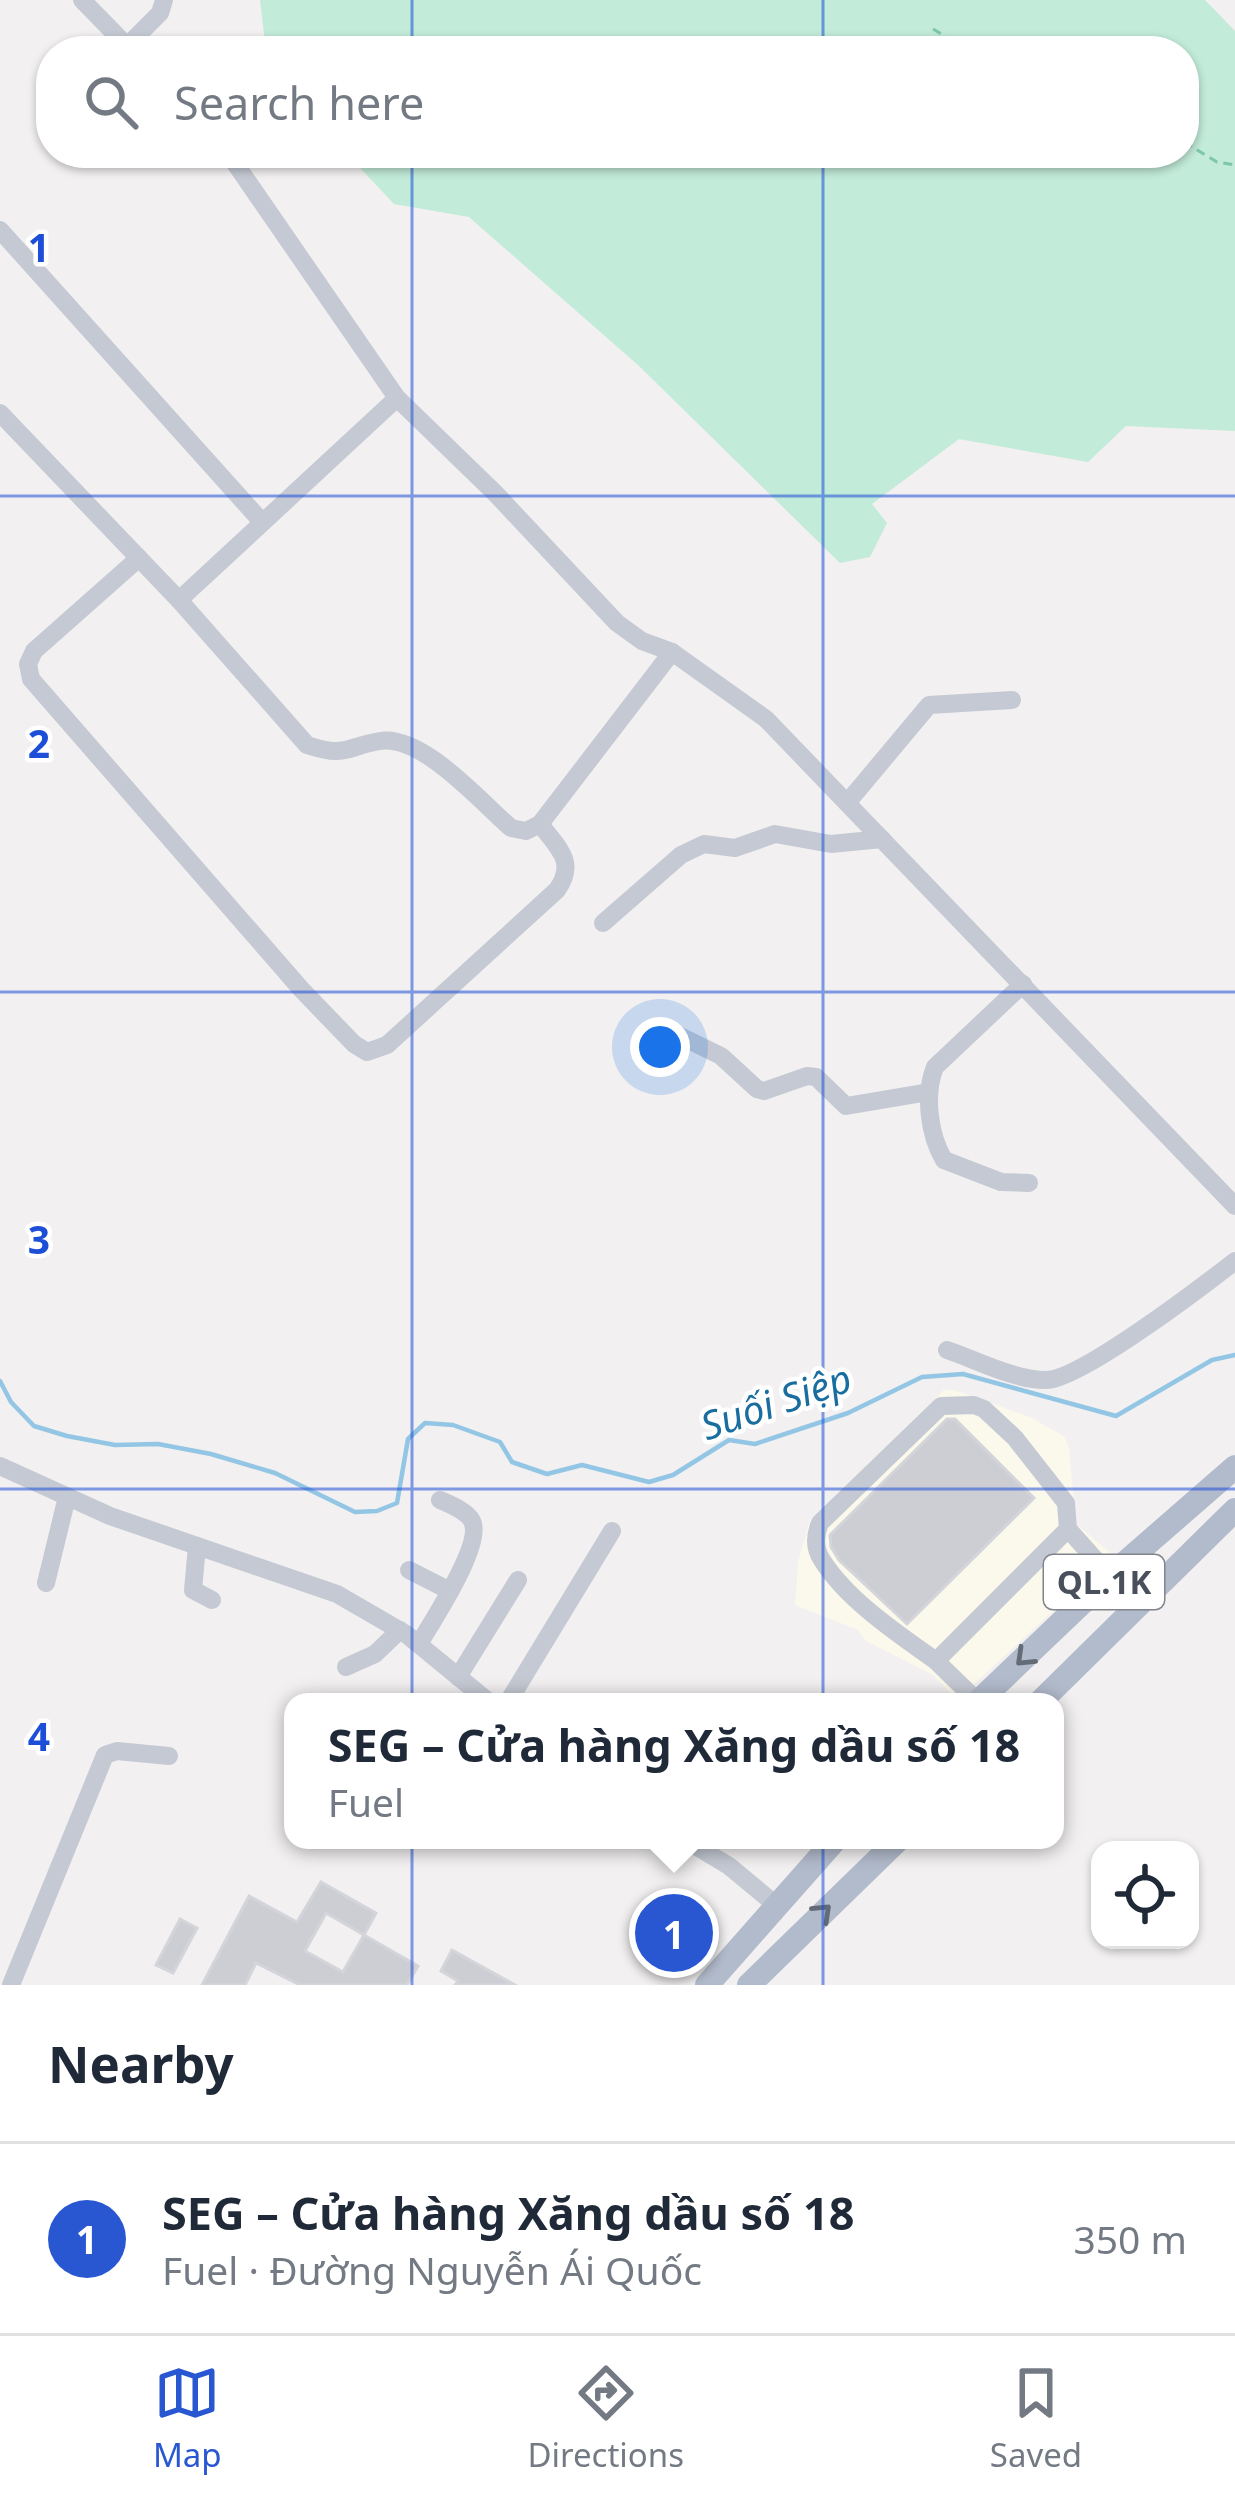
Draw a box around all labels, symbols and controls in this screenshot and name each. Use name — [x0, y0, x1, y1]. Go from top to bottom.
search box — [36, 36, 1199, 168]
icon: search — [78, 69, 144, 135]
text: Search here — [174, 72, 424, 133]
text: 1 — [28, 220, 50, 273]
text: 2 — [28, 716, 50, 769]
your location — [630, 1017, 690, 1077]
text: 3 — [28, 1212, 50, 1265]
water label: Suối Siệp — [693, 1350, 858, 1451]
road number: QL.1K — [1044, 1555, 1164, 1609]
one-way arrow — [1016, 1644, 1038, 1666]
popup — [284, 1693, 1064, 1849]
text: 4 — [28, 1709, 50, 1762]
text: SEG – Cửa hàng Xăng dầu số 18 — [328, 1714, 1020, 1775]
text: Fuel — [328, 1775, 404, 1828]
map controls — [1091, 1841, 1199, 1949]
button: locate — [1091, 1841, 1199, 1949]
pin: 1 — [635, 1888, 713, 1978]
one-way arrow — [810, 1905, 831, 1927]
text: Nearby — [48, 2028, 234, 2098]
text: SEG – Cửa hàng Xăng dầu số 18 — [162, 2182, 854, 2243]
text: 1 — [76, 2212, 98, 2265]
text: 350 m — [1073, 2212, 1187, 2265]
text: Fuel · Đường Nguyễn Ái Quốc — [162, 2243, 702, 2296]
tab: Map — [153, 2360, 222, 2477]
tab: Directions — [527, 2360, 684, 2477]
tab: Saved — [990, 2360, 1082, 2477]

